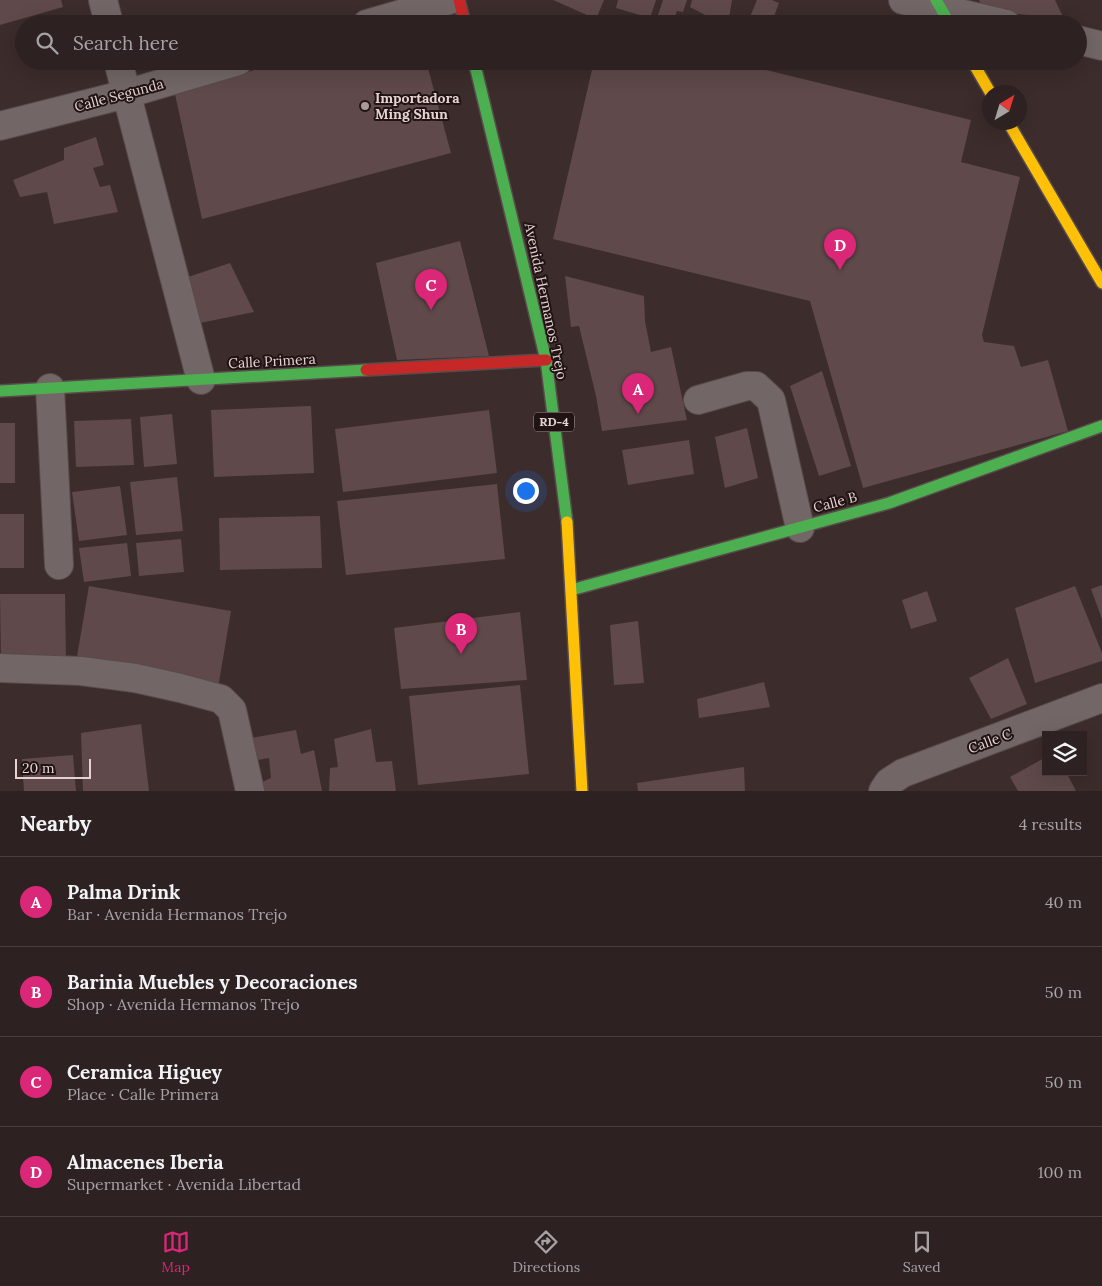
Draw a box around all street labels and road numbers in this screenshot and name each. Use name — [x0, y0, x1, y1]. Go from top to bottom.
street label: Calle Segunda — [72, 74, 166, 116]
street label: Avenida Hermanos Trejo — [520, 220, 571, 381]
street label: Calle Primera — [228, 350, 316, 372]
road number: RD-4 — [534, 412, 574, 432]
street label: Calle B — [811, 487, 859, 516]
street label: Calle C — [965, 724, 1015, 758]

